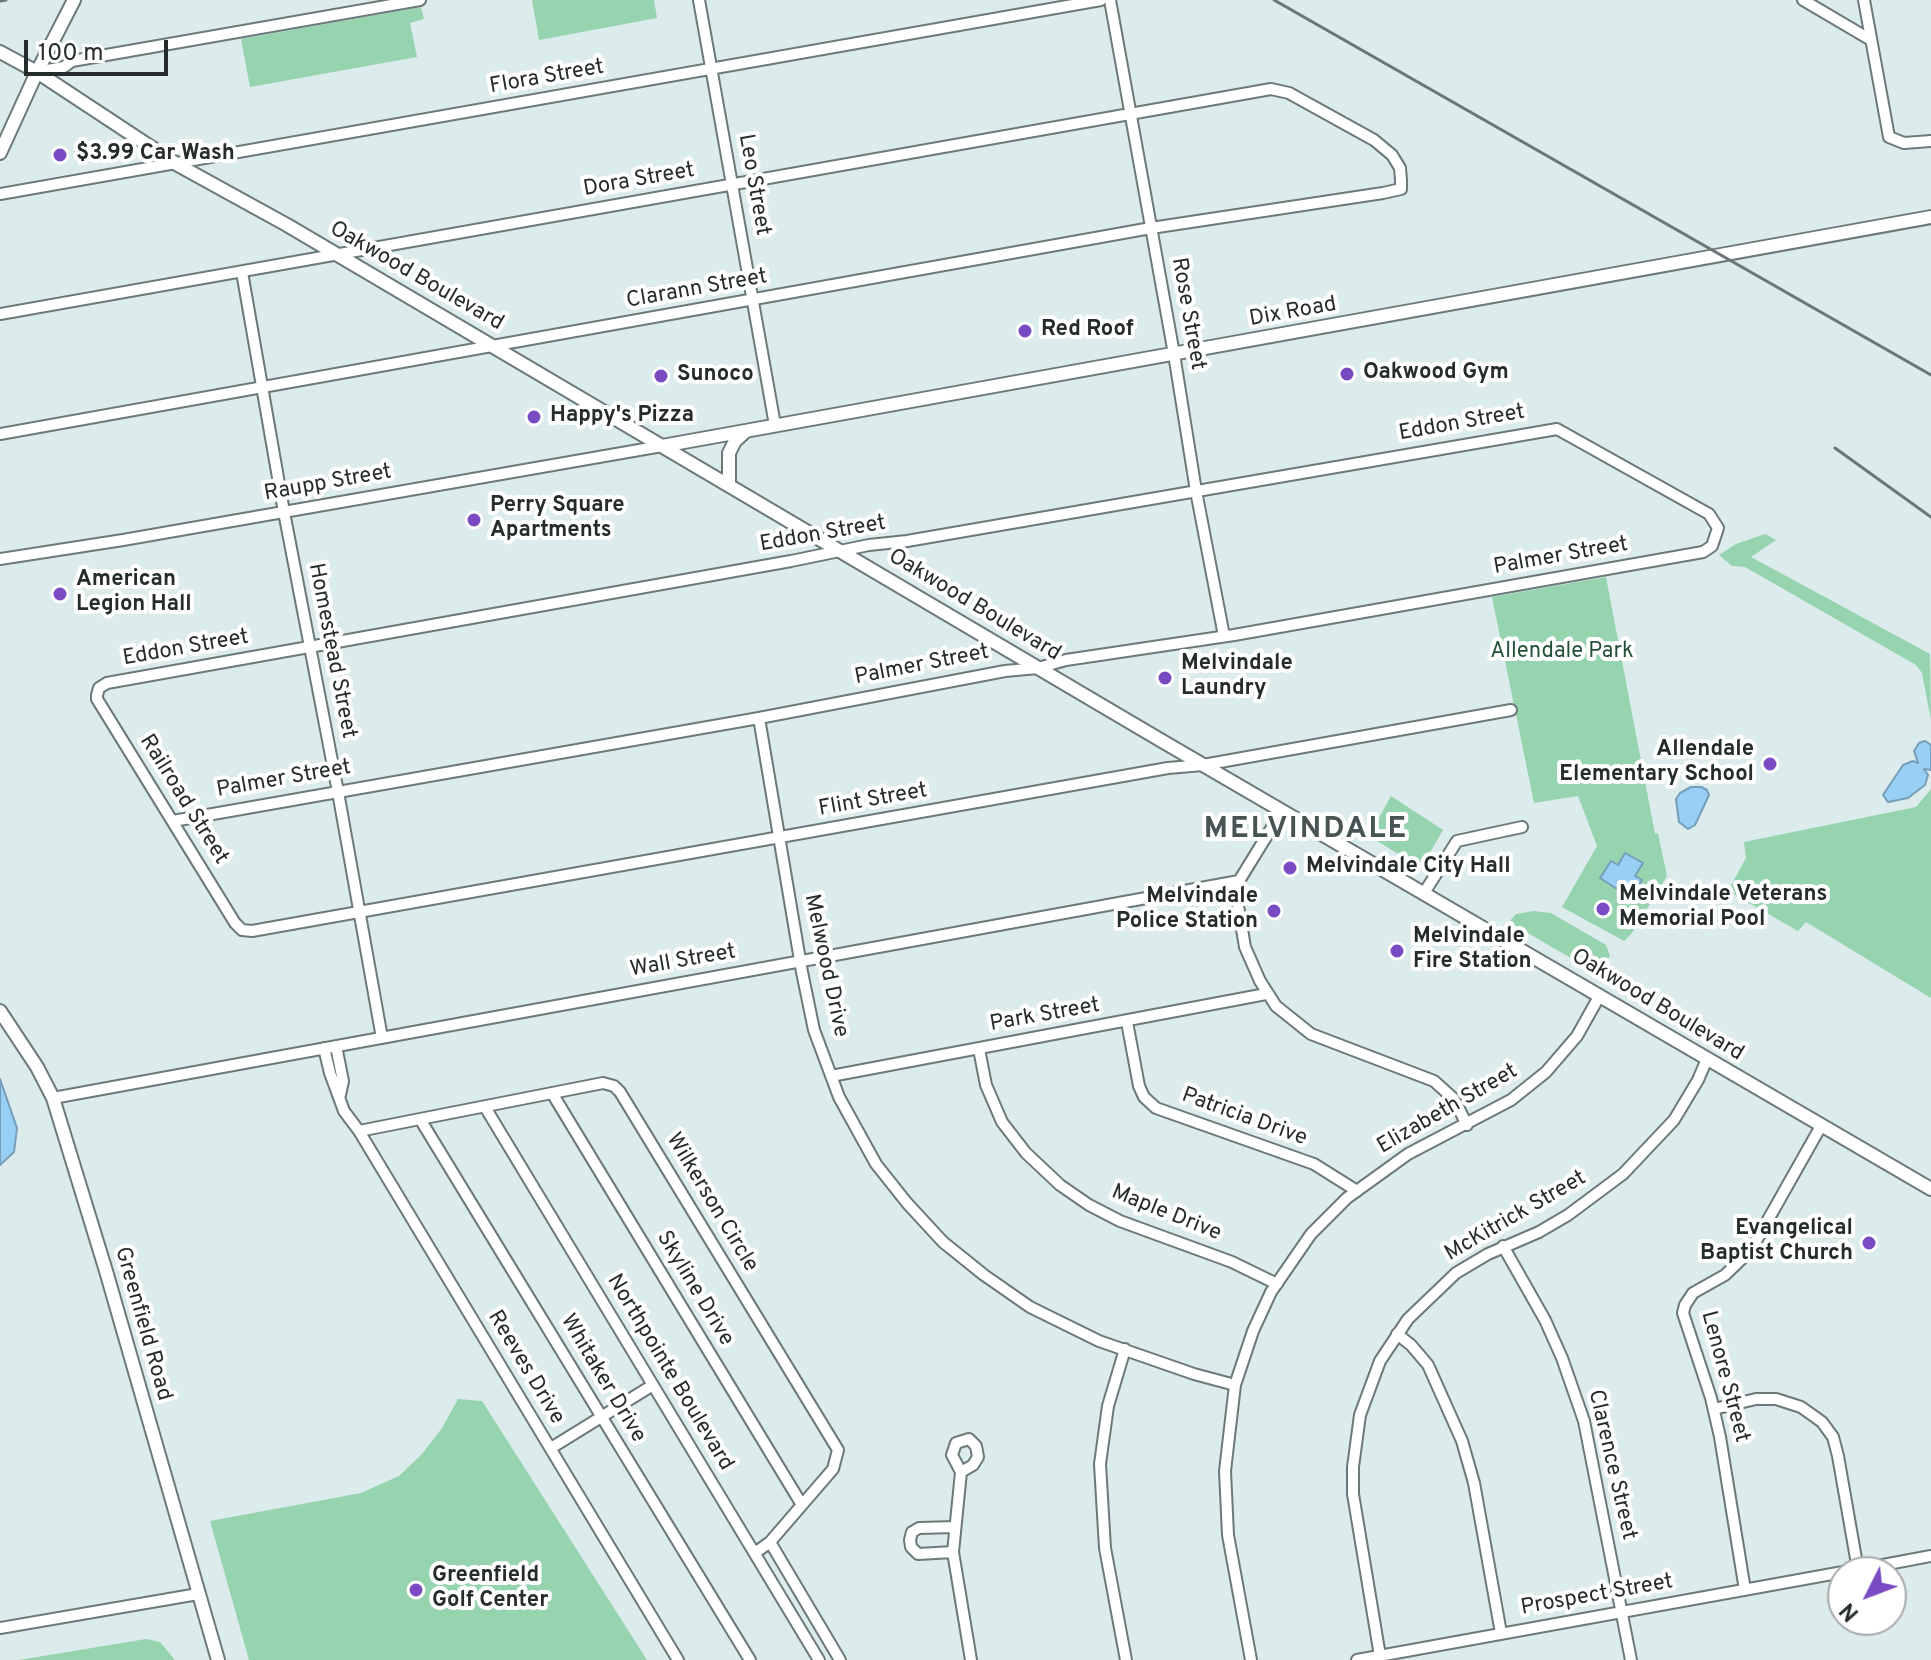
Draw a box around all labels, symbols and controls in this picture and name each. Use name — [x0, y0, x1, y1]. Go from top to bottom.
scale bar — [28, 24, 172, 74]
text: 100 m — [38, 39, 104, 69]
street label: Flora Street — [488, 55, 606, 101]
street label: Leo Street — [731, 132, 775, 238]
place label: $3.99 Car Wash — [76, 142, 235, 168]
marker: $3.99 Car Wash — [51, 146, 69, 164]
street label: Dora Street — [581, 158, 697, 204]
street label: Oakwood Boulevard — [324, 216, 508, 338]
street label: Rose Street — [1164, 256, 1210, 372]
street label: Clarann Street — [624, 265, 770, 315]
street label: Dix Road — [1247, 292, 1339, 334]
place label: Red Roof — [1041, 318, 1134, 344]
marker: Red Roof — [1016, 322, 1034, 340]
place label: Oakwood Gym — [1363, 361, 1509, 387]
place label: Sunoco — [677, 363, 754, 389]
marker: Oakwood Gym — [1338, 365, 1356, 383]
marker: Sunoco — [652, 367, 670, 385]
street label: Eddon Street — [1397, 400, 1527, 448]
place label: Happy's Pizza — [550, 404, 694, 430]
marker: Happy's Pizza — [525, 408, 543, 426]
street label: Raupp Street — [262, 460, 394, 508]
place label: Perry Square Apartments — [490, 494, 624, 546]
marker: Perry Square Apartments — [465, 511, 483, 529]
street label: Eddon Street — [758, 511, 888, 559]
street label: Palmer Street — [1492, 532, 1630, 582]
street label: Oakwood Boulevard — [883, 544, 1065, 668]
street label: Homestead Street — [301, 561, 361, 741]
place label: American Legion Hall — [76, 568, 192, 620]
marker: American Legion Hall — [51, 585, 69, 603]
street label: Eddon Street — [121, 625, 251, 673]
street label: Palmer Street — [853, 640, 991, 692]
park label: Allendale Park — [1490, 640, 1634, 666]
place label: Melvindale Laundry — [1181, 652, 1293, 704]
marker: Melvindale Laundry — [1156, 669, 1174, 687]
street label: Railroad Street — [133, 730, 233, 870]
place label: Allendale Elementary School — [1559, 738, 1754, 790]
street label: Palmer Street — [215, 755, 353, 805]
marker: Allendale Elementary School — [1761, 755, 1779, 773]
street label: Flint Street — [817, 778, 929, 824]
district label: MELVINDALE — [1204, 813, 1408, 849]
place label: Melvindale City Hall — [1306, 855, 1511, 881]
marker: Melvindale City Hall — [1281, 859, 1299, 877]
place label: Melvindale Veterans Memorial Pool — [1619, 883, 1827, 934]
place label: Melvindale Police Station — [1116, 885, 1258, 936]
street label: Melwood Drive — [797, 892, 853, 1040]
marker: Melvindale Veterans Memorial Pool — [1594, 900, 1612, 918]
marker: Melvindale Police Station — [1265, 902, 1283, 920]
place label: Melvindale Fire Station — [1413, 925, 1532, 976]
street label: Wall Street — [628, 940, 738, 984]
marker: Melvindale Fire Station — [1388, 942, 1406, 960]
street label: Oakwood Boulevard — [1566, 944, 1748, 1068]
street label: Park Street — [988, 993, 1102, 1039]
street label: Elizabeth Street — [1373, 1059, 1523, 1161]
street label: Patricia Drive — [1178, 1083, 1310, 1153]
street label: Wilkerson Circle — [659, 1129, 763, 1277]
street label: McKitrick Street — [1441, 1166, 1591, 1268]
street label: Maple Drive — [1107, 1180, 1225, 1248]
place label: Evangelical Baptist Church — [1700, 1217, 1853, 1268]
street label: Skyline Drive — [649, 1227, 739, 1351]
marker: Evangelical Baptist Church — [1860, 1234, 1878, 1252]
street label: Greenfield Road — [107, 1244, 177, 1404]
street label: Northpointe Boulevard — [600, 1270, 738, 1476]
street label: Reeves Drive — [481, 1306, 569, 1430]
street label: Lenore Street — [1694, 1308, 1754, 1446]
street label: Whitaker Drive — [553, 1310, 651, 1448]
street label: Clarence Street — [1581, 1387, 1641, 1543]
north arrow — [1827, 1556, 1907, 1636]
place label: Greenfield Golf Center — [432, 1564, 548, 1616]
street label: Prospect Street — [1519, 1570, 1675, 1622]
marker: Greenfield Golf Center — [407, 1581, 425, 1599]
text: N — [1835, 1596, 1866, 1626]

